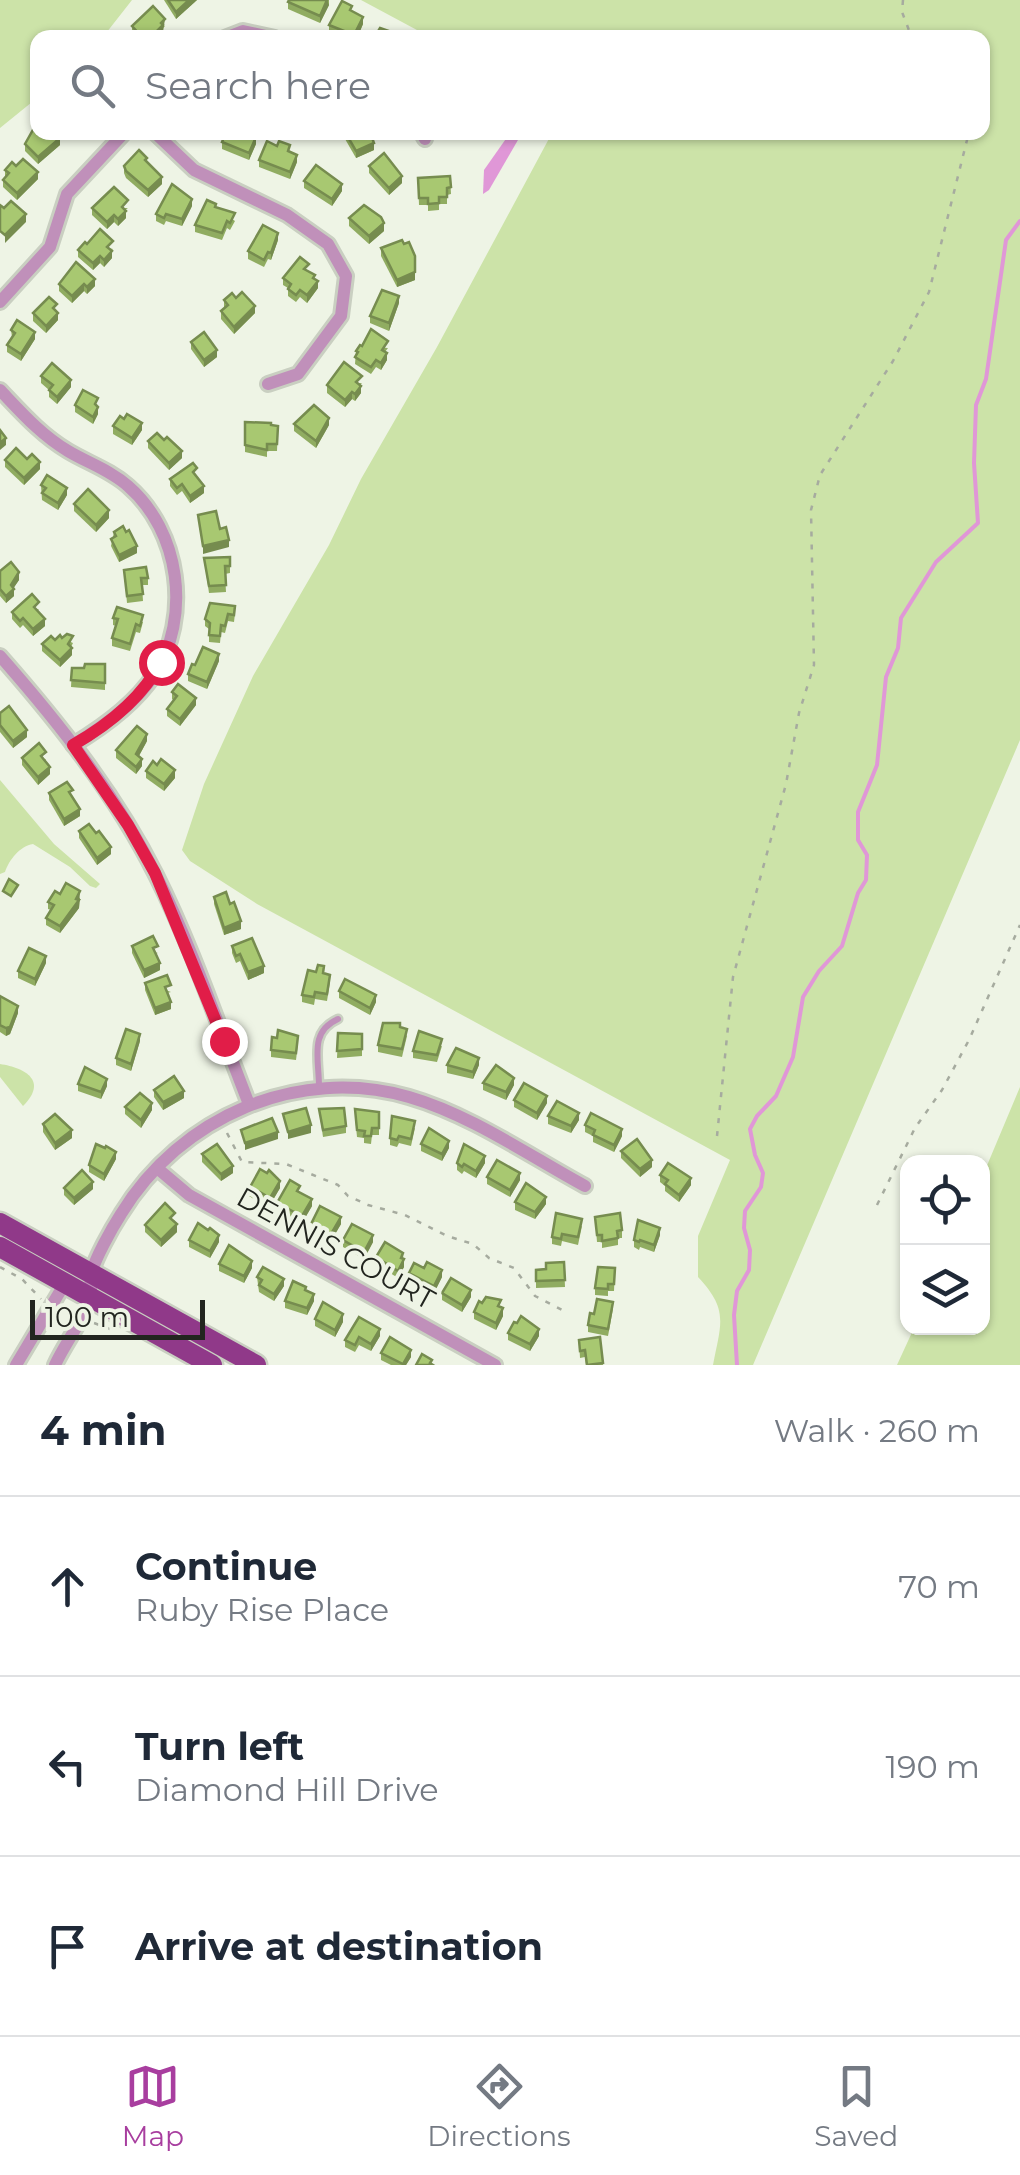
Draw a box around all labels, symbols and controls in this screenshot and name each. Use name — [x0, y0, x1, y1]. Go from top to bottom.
search box — [30, 30, 990, 140]
icon: search — [65, 58, 120, 113]
text: Search here — [145, 62, 371, 109]
route start — [139, 640, 185, 686]
route end — [202, 1019, 248, 1065]
map controls — [900, 1155, 990, 1335]
button: locate — [900, 1155, 990, 1245]
street label: DENNIS COURT — [231, 1180, 441, 1316]
button: layers — [900, 1245, 990, 1335]
scale bar — [30, 1295, 205, 1340]
text: 100 m — [45, 1300, 129, 1334]
text: 4 min — [40, 1404, 167, 1456]
text: Walk · 260 m — [774, 1411, 980, 1450]
text: Continue — [135, 1543, 317, 1590]
icon: ahead — [40, 1559, 95, 1614]
text: 70 m — [898, 1567, 980, 1606]
text: Ruby Rise Place — [135, 1590, 389, 1629]
text: Turn left — [135, 1723, 304, 1770]
icon: left — [40, 1739, 95, 1794]
text: 190 m — [885, 1747, 980, 1786]
text: Diamond Hill Drive — [135, 1770, 439, 1809]
icon: arrive — [40, 1919, 95, 1974]
text: Arrive at destination — [135, 1923, 543, 1970]
tab: Map — [122, 2059, 184, 2153]
tab: Directions — [427, 2059, 571, 2153]
tab: Saved — [814, 2059, 898, 2153]

